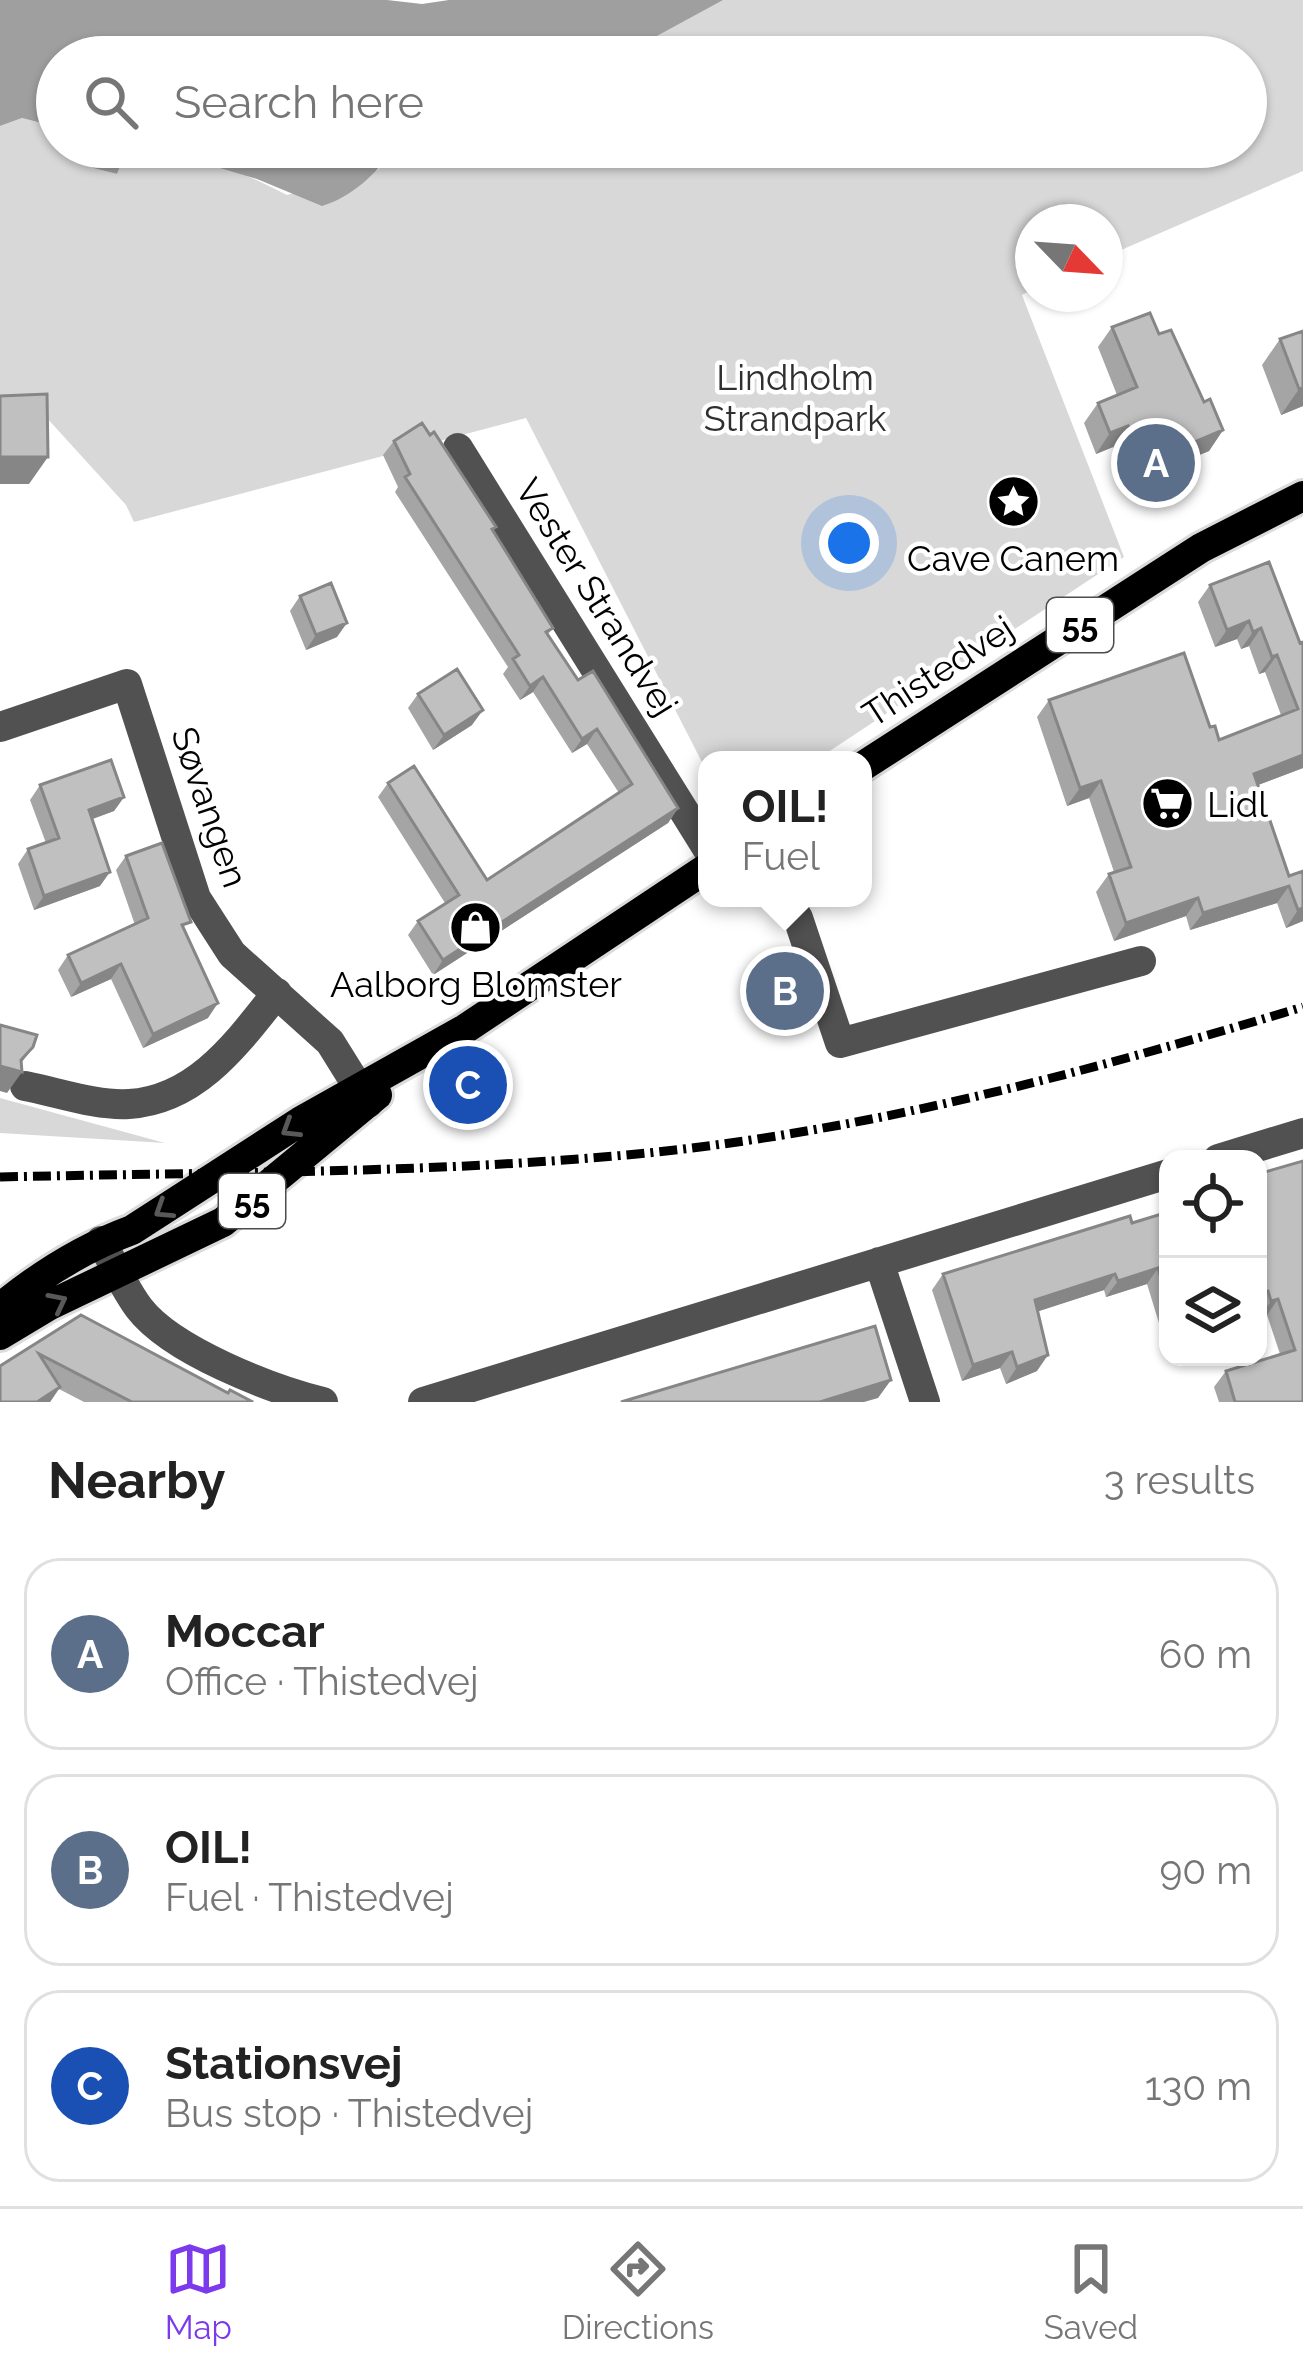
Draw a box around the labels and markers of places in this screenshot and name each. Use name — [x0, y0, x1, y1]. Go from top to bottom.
pin: A — [1117, 418, 1195, 508]
place icon: Cave Canem — [985, 474, 1041, 530]
place label: Cave Canem — [907, 537, 1119, 579]
supermarket icon: Lidl — [1140, 776, 1196, 832]
place label: Lidl — [1207, 783, 1268, 825]
shop icon: Aalborg Blomster — [448, 900, 504, 956]
pin: B — [746, 946, 824, 1036]
place label: Aalborg Blomster — [330, 963, 622, 1005]
pin: C — [429, 1040, 507, 1130]

